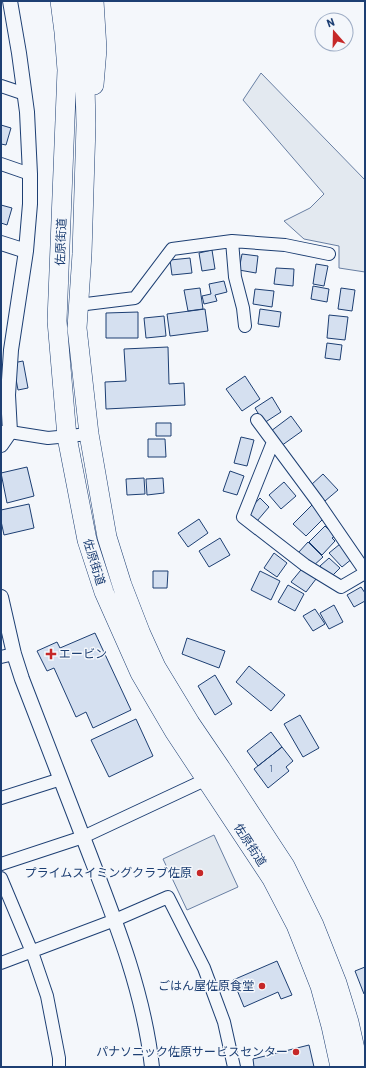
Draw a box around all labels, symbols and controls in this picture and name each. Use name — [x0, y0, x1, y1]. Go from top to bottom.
north arrow — [314, 12, 354, 52]
text: N — [325, 15, 336, 29]
street label: 佐原街道 — [52, 218, 68, 266]
street label: 佐原街道 — [81, 537, 109, 587]
place label: エービン — [59, 646, 107, 660]
marker: エービン — [46, 649, 56, 659]
house number: 1 — [269, 762, 273, 774]
street label: 佐原街道 — [232, 821, 270, 868]
place label: プライムスイミングクラブ佐原 — [24, 865, 192, 879]
marker: プライムスイミングクラブ佐原 — [195, 868, 205, 878]
place label: ごはん屋佐原食堂 — [158, 978, 254, 992]
marker: ごはん屋佐原食堂 — [257, 981, 267, 991]
place label: パナソニック佐原サービスセンター — [96, 1044, 288, 1058]
marker: パナソニック佐原サービスセンター — [291, 1047, 301, 1057]

